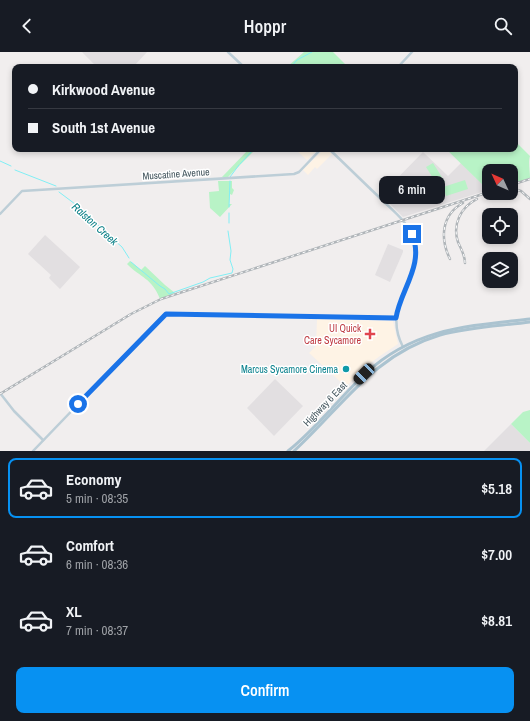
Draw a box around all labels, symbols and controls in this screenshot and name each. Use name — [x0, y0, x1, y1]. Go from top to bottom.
text: Hoppr — [244, 14, 286, 39]
icon: back — [16, 15, 38, 37]
icon: search — [492, 15, 514, 37]
text: Kirkwood Avenue — [52, 79, 155, 100]
text: South 1st Avenue — [52, 117, 155, 138]
north arrow — [482, 164, 518, 200]
map controls — [482, 164, 518, 288]
street label: Muscatine Avenue — [142, 165, 210, 183]
callout: 6 min — [379, 176, 445, 204]
text: 6 min — [398, 181, 426, 198]
water label: Ralston Creek — [69, 200, 121, 249]
button: locate — [482, 208, 518, 244]
route end — [403, 225, 421, 243]
button: layers — [482, 252, 518, 288]
place label: UI Quick Care Sycamore — [304, 322, 362, 347]
marker: UI Quick Care Sycamore — [364, 328, 376, 340]
car — [351, 361, 377, 387]
place label: Marcus Sycamore Cinema — [241, 363, 338, 376]
marker: Marcus Sycamore Cinema — [341, 364, 351, 374]
street label: Highway 6 East — [300, 378, 350, 429]
route start — [69, 395, 87, 413]
text: Economy — [66, 469, 121, 490]
icon: car — [18, 470, 54, 506]
text: $5.18 — [481, 478, 512, 499]
text: 5 min · 08:35 — [66, 490, 128, 507]
text: Comfort — [66, 535, 114, 556]
icon: car — [18, 536, 54, 572]
text: $7.00 — [481, 544, 512, 565]
text: 6 min · 08:36 — [66, 556, 128, 573]
text: XL — [66, 601, 82, 622]
icon: car — [18, 602, 54, 638]
text: $8.81 — [481, 610, 512, 631]
text: 7 min · 08:37 — [66, 622, 128, 639]
button: Confirm — [16, 667, 514, 713]

